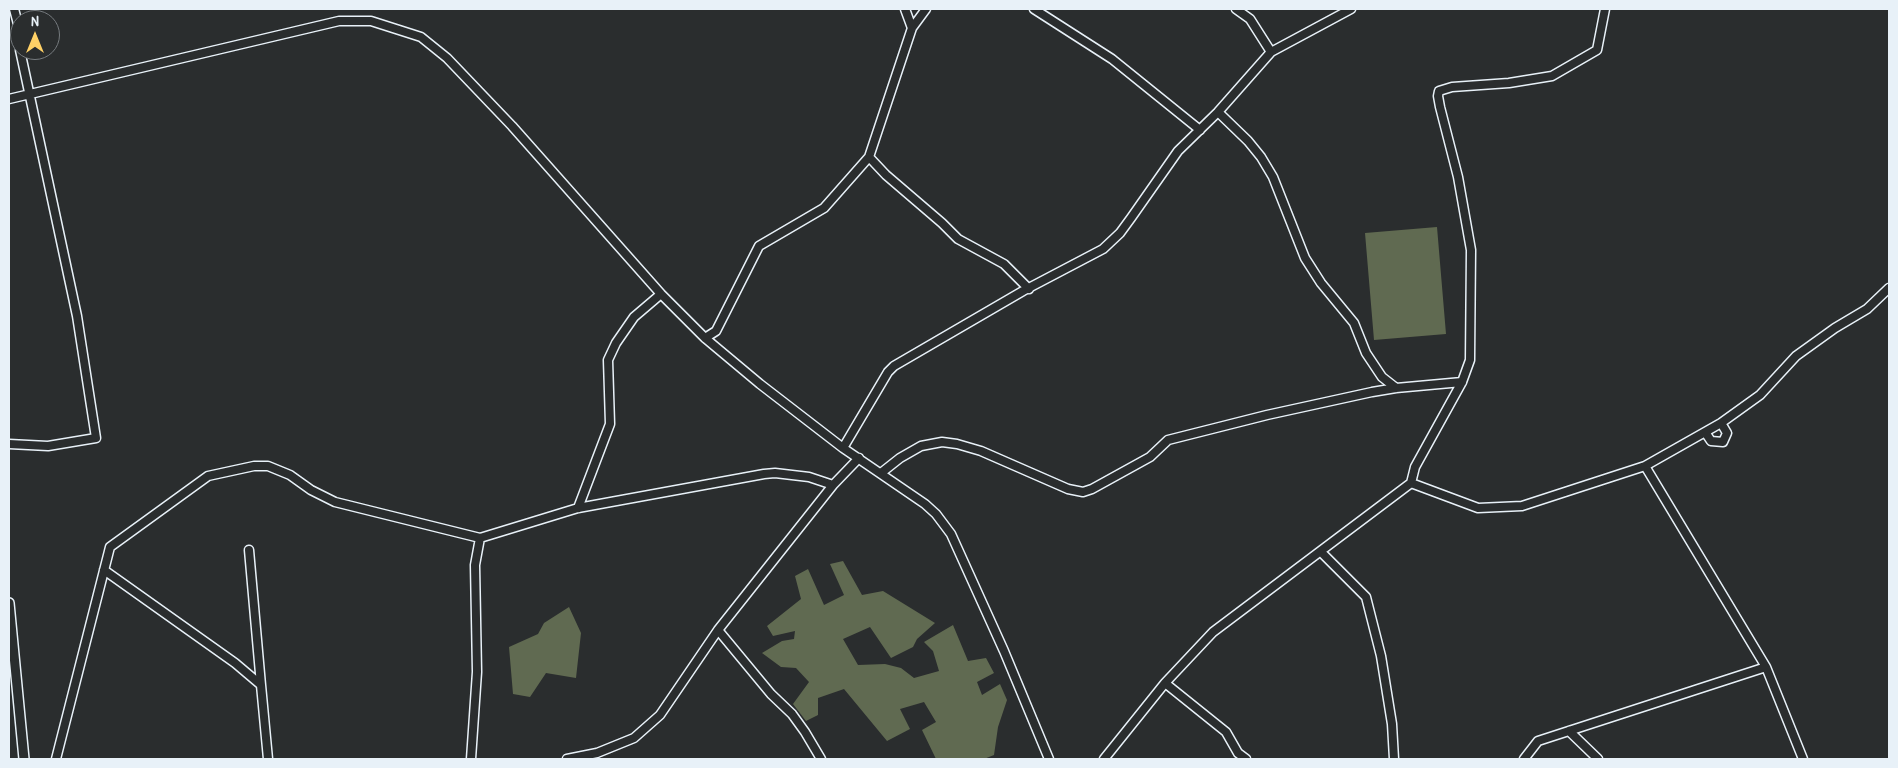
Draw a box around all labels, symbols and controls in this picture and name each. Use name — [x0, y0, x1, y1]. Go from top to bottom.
north arrow — [10, 10, 60, 60]
text: N — [31, 11, 39, 30]

